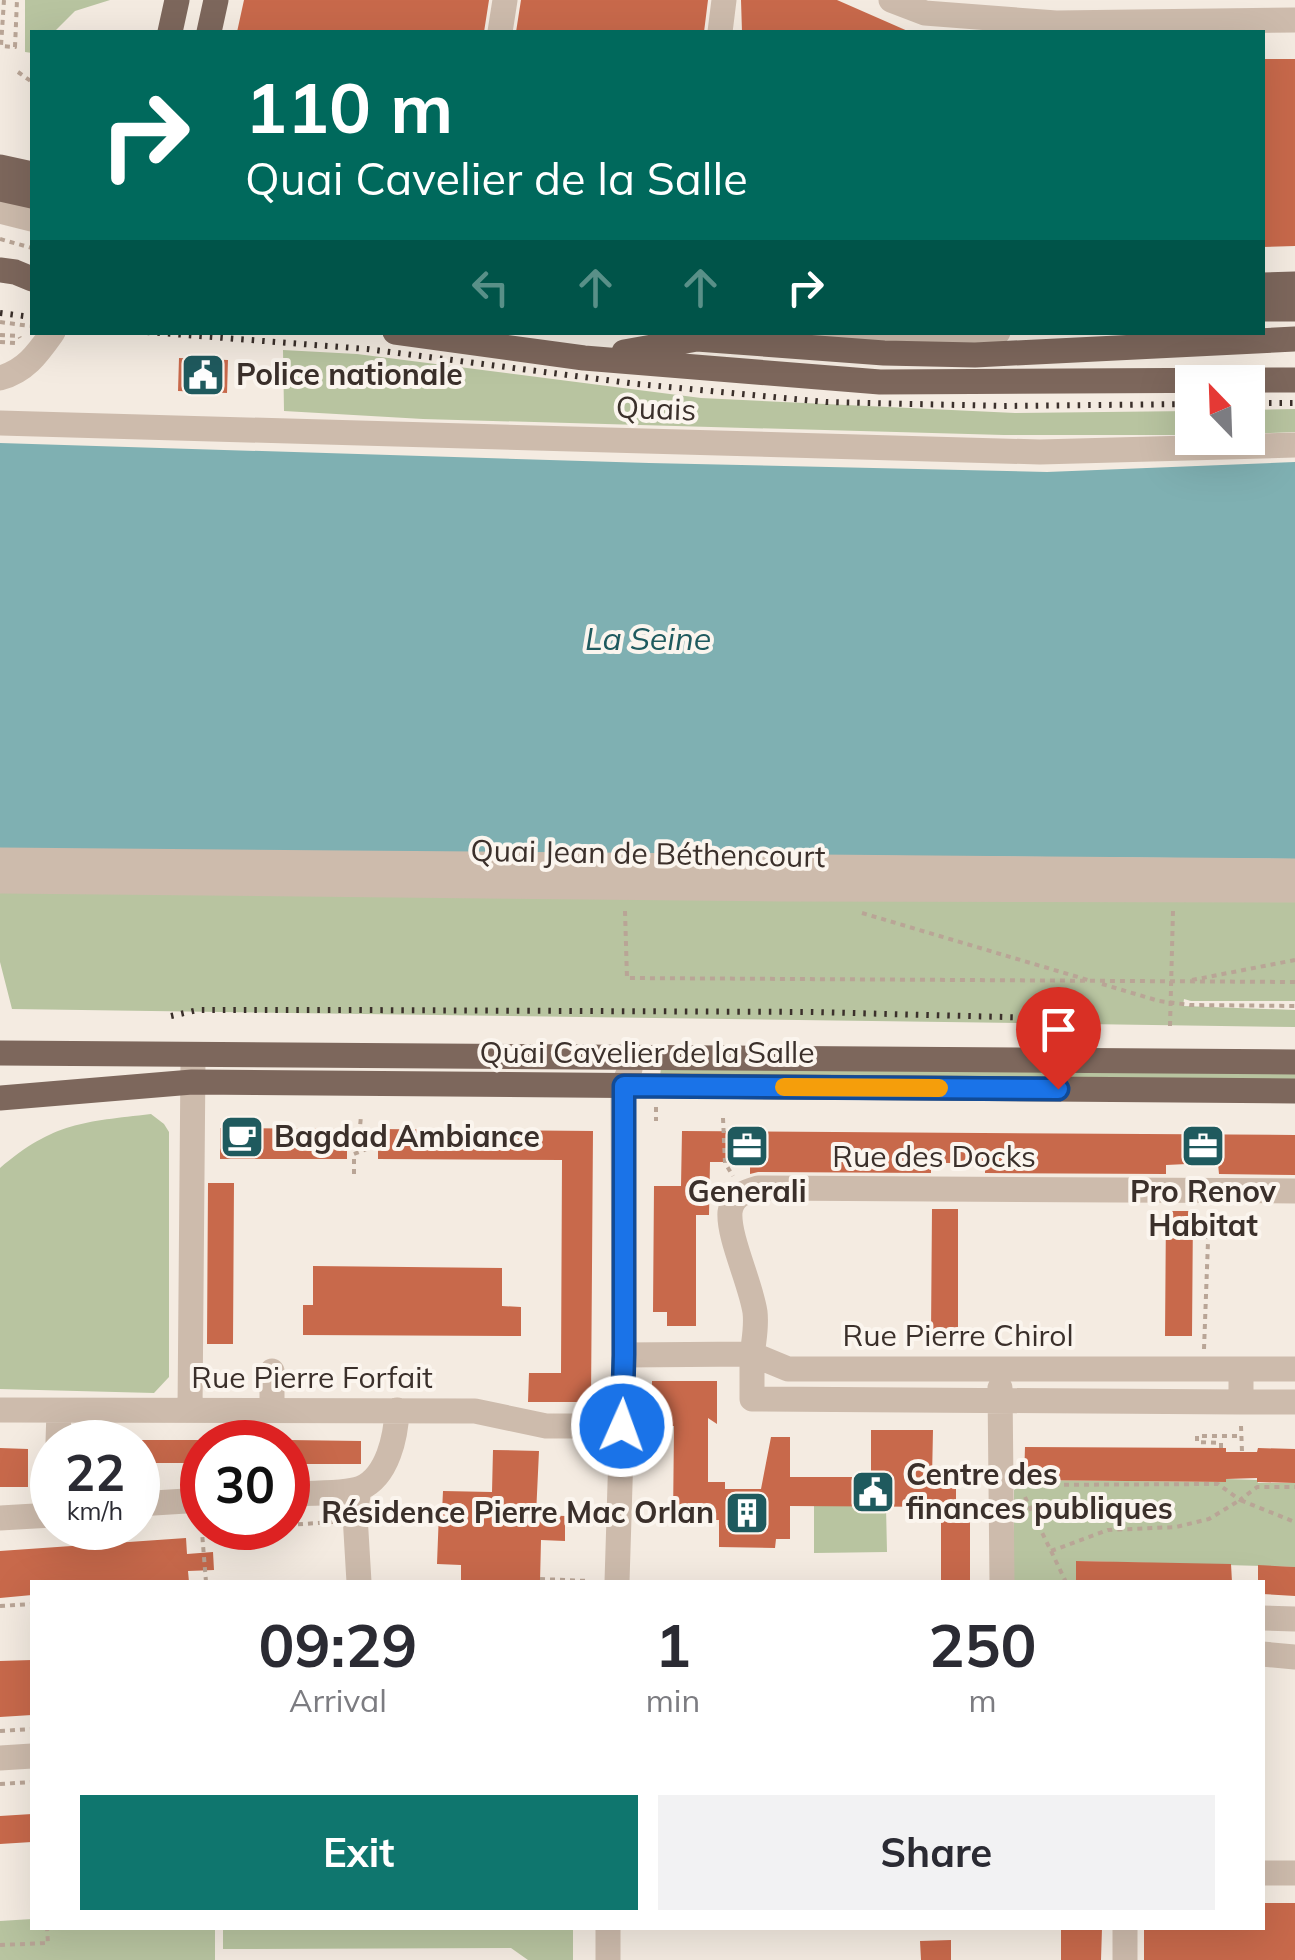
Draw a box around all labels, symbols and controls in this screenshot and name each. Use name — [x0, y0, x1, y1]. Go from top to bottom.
text: 110 m — [245, 63, 453, 151]
icon: right — [80, 70, 210, 200]
text: Quai Cavelier de la Salle — [245, 150, 748, 206]
icon: left — [463, 260, 518, 315]
icon: ahead — [568, 260, 623, 315]
icon: ahead — [673, 260, 728, 315]
icon: right — [778, 260, 833, 315]
public building icon: Police nationale — [180, 352, 226, 398]
place label: Police nationale — [236, 355, 463, 393]
north arrow — [1175, 365, 1265, 455]
map controls — [1175, 365, 1265, 455]
street label: Quais — [615, 388, 697, 428]
water label: La Seine — [585, 618, 711, 658]
street label: Quai Jean de Béthencourt — [470, 831, 826, 875]
pin — [1016, 987, 1101, 1090]
icon: arrive — [1031, 1002, 1086, 1057]
street label: Quai Cavelier de la Salle — [479, 1033, 815, 1071]
cafe icon: Bagdad Ambiance — [219, 1114, 265, 1160]
place label: Bagdad Ambiance — [274, 1117, 540, 1155]
office icon: Generali — [724, 1123, 770, 1169]
office icon: Pro Renov Habitat — [1180, 1123, 1226, 1169]
street label: Rue des Docks — [832, 1137, 1036, 1175]
place label: Generali — [687, 1172, 807, 1210]
place label: Pro Renov Habitat — [1130, 1172, 1277, 1244]
street label: Rue Pierre Chirol — [842, 1316, 1074, 1354]
street label: Rue Pierre Forfait — [191, 1358, 433, 1396]
position arrow — [570, 1374, 674, 1478]
speed limit sign: 30 — [180, 1420, 310, 1550]
text: 22 — [65, 1441, 125, 1504]
place label: Centre des finances publiques — [906, 1455, 1173, 1527]
public building icon: Centre des finances publiques — [850, 1469, 896, 1515]
building icon: Résidence Pierre Mac Orlan — [724, 1490, 770, 1536]
place label: Résidence Pierre Mac Orlan — [321, 1493, 714, 1531]
text: km/h — [67, 1495, 123, 1526]
text: 09:29 — [258, 1607, 417, 1682]
text: 1 — [655, 1607, 691, 1682]
text: 250 — [929, 1607, 1037, 1682]
text: Arrival — [289, 1680, 387, 1720]
text: min — [646, 1680, 700, 1720]
text: m — [969, 1680, 997, 1720]
button: Exit — [80, 1795, 638, 1910]
button: Share — [658, 1795, 1215, 1910]

